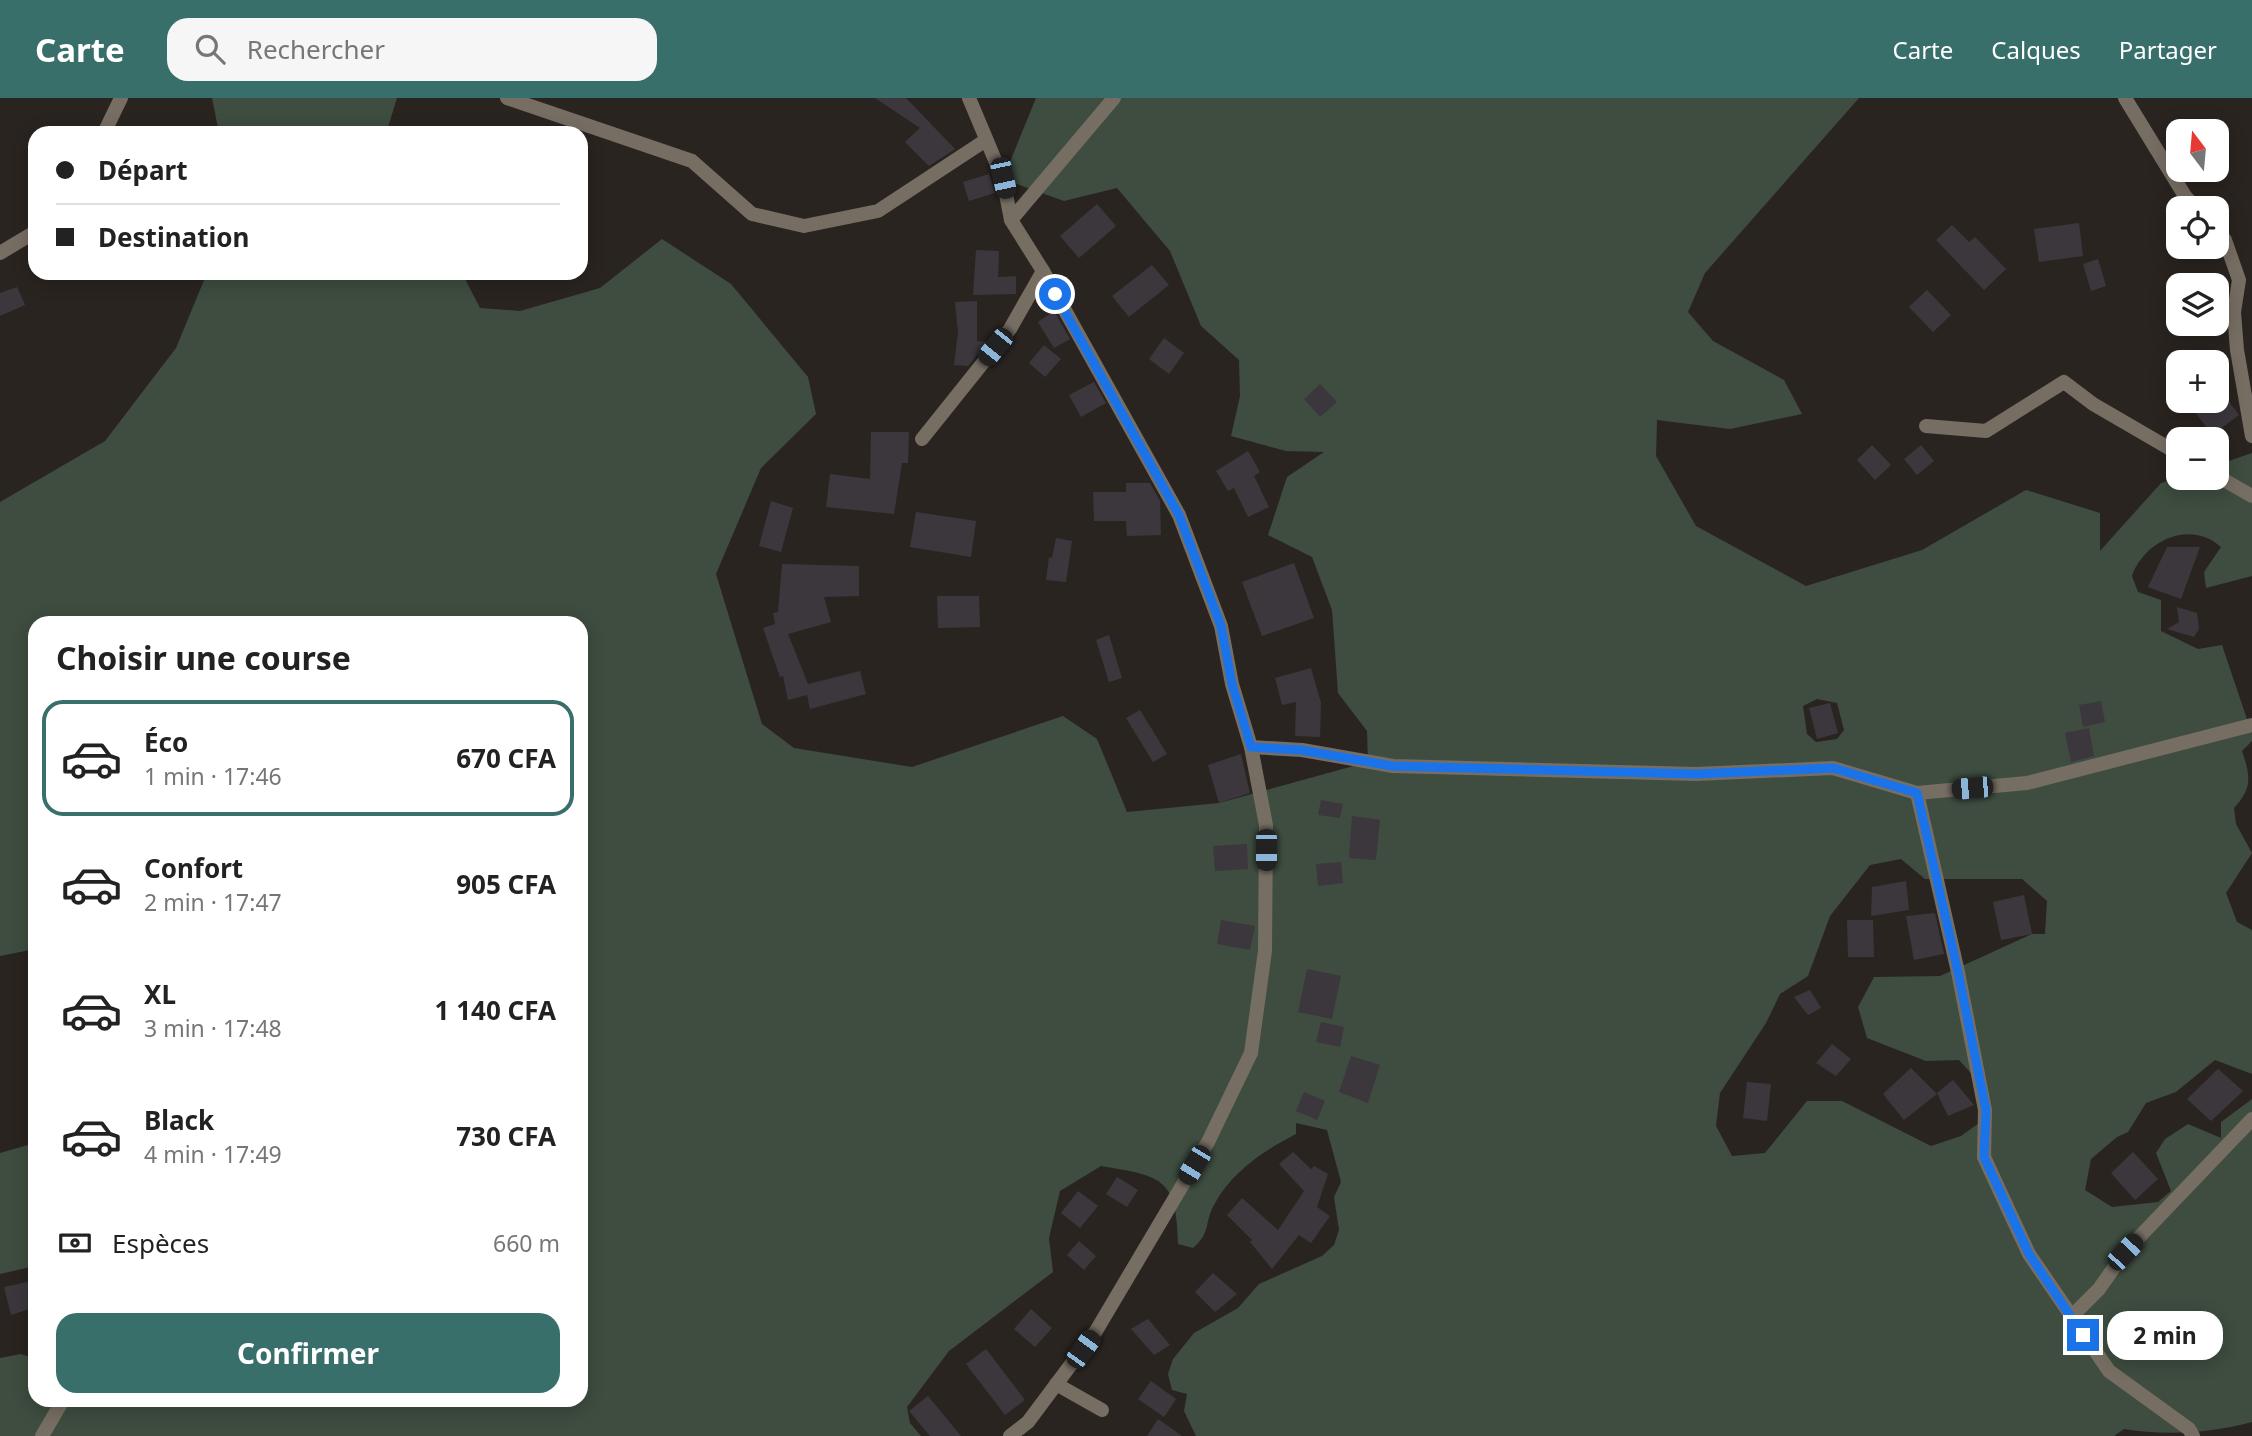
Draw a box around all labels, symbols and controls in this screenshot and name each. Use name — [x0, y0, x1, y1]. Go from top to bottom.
search box — [167, 18, 657, 81]
text: Carte — [35, 27, 125, 72]
icon: search — [191, 30, 229, 68]
text: Rechercher — [247, 31, 385, 67]
text: Carte — [1893, 33, 1953, 66]
text: Calques — [1991, 33, 2081, 66]
text: Partager — [2119, 33, 2217, 66]
north arrow — [2166, 119, 2230, 182]
map controls — [2166, 119, 2229, 490]
text: Départ — [98, 152, 187, 188]
car — [989, 155, 1018, 201]
button: locate — [2166, 196, 2229, 259]
text: Destination — [98, 219, 249, 255]
button: layers — [2166, 273, 2229, 336]
route start — [1039, 278, 1071, 310]
car — [974, 324, 1017, 370]
button: + — [2166, 350, 2229, 413]
button: − — [2166, 427, 2229, 490]
text: Choisir une course — [56, 636, 351, 679]
text: Éco — [144, 724, 188, 760]
icon: car — [60, 727, 123, 790]
text: 670 CFA — [456, 740, 556, 776]
text: 1 min · 17:46 — [144, 760, 282, 792]
car — [1951, 776, 1994, 800]
car — [1256, 829, 1277, 871]
text: Confort — [144, 850, 243, 886]
icon: car — [60, 853, 123, 916]
text: 905 CFA — [456, 866, 556, 902]
text: 2 min · 17:47 — [144, 886, 282, 918]
text: XL — [144, 976, 176, 1012]
icon: car — [60, 979, 123, 1042]
text: 1 140 CFA — [435, 992, 556, 1028]
text: 3 min · 17:48 — [144, 1012, 282, 1044]
text: Black — [144, 1102, 214, 1138]
icon: car — [60, 1105, 123, 1168]
text: 730 CFA — [456, 1118, 556, 1154]
text: 4 min · 17:49 — [144, 1138, 282, 1170]
car — [1175, 1142, 1214, 1188]
icon: cash — [56, 1224, 94, 1262]
text: Espèces — [112, 1225, 209, 1261]
text: 660 m — [493, 1227, 560, 1259]
car — [2103, 1229, 2148, 1275]
callout: 2 min — [2108, 1310, 2223, 1360]
button: Confirmer — [56, 1313, 560, 1393]
route end — [2067, 1319, 2099, 1351]
text: 2 min — [2133, 1319, 2197, 1351]
car — [1063, 1326, 1104, 1372]

